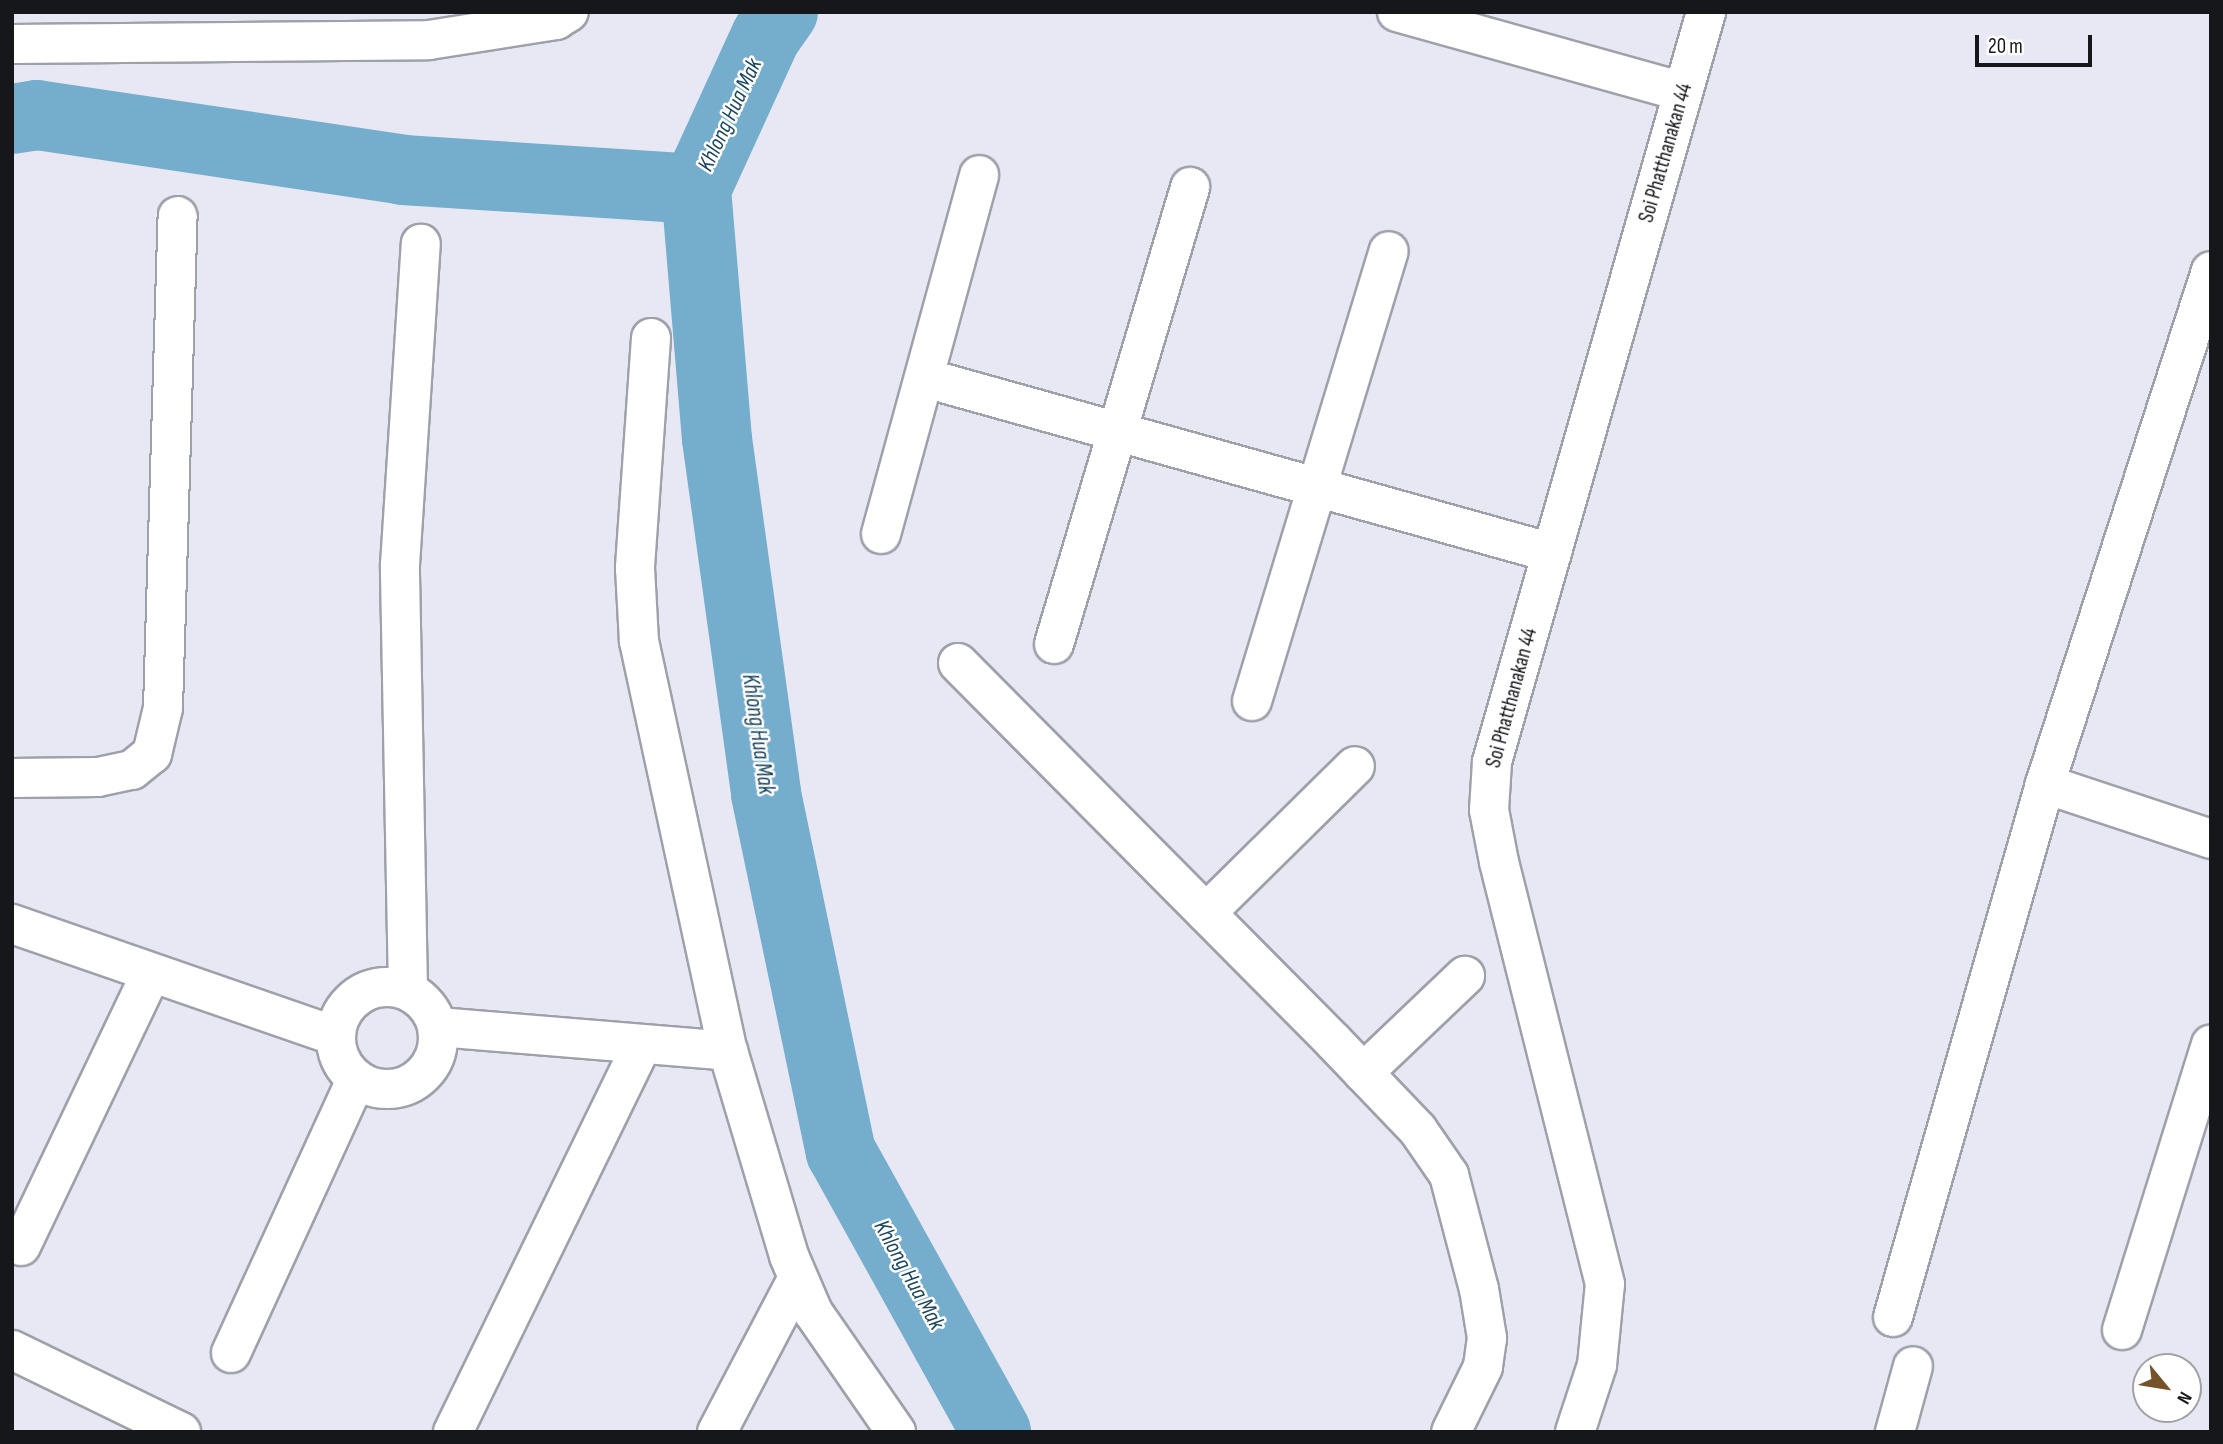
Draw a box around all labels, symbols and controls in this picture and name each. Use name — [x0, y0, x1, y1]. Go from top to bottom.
scale bar — [1978, 21, 2095, 65]
text: 20 m — [1988, 34, 2023, 59]
water label: Khlong Hua Mak — [692, 54, 768, 176]
street label: Soi Phatthanakan 44 — [1634, 80, 1698, 226]
street label: Soi Phatthanakan 44 — [1481, 625, 1543, 771]
water label: Khlong Hua Mak — [736, 672, 780, 796]
water label: Khlong Hua Mak — [868, 1215, 950, 1335]
north arrow — [2132, 1353, 2202, 1423]
text: N — [2171, 1388, 2196, 1408]

